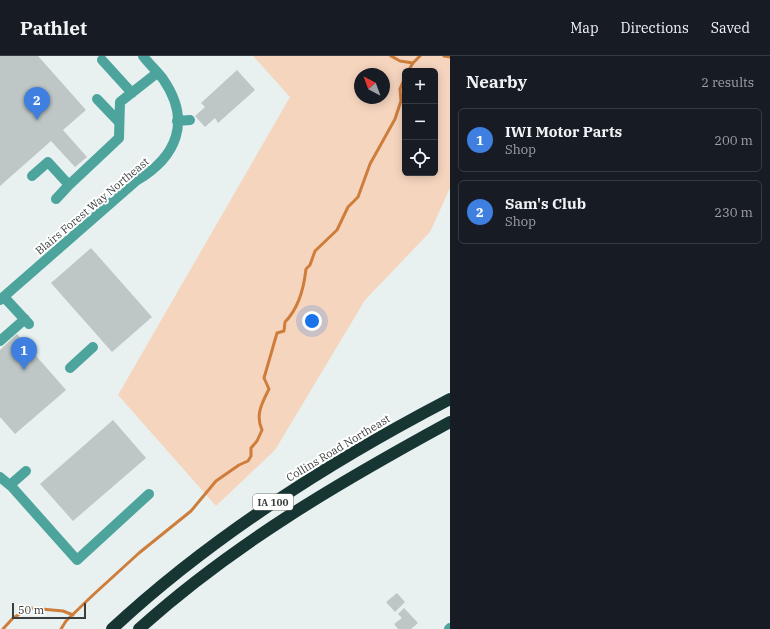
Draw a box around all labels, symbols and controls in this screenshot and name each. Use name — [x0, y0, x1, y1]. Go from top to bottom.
text: Pathlet — [20, 16, 87, 40]
text: Map — [570, 19, 599, 37]
text: Directions — [621, 19, 689, 37]
text: Saved — [711, 19, 750, 37]
north arrow — [354, 68, 390, 104]
map controls — [402, 68, 438, 176]
button: + — [402, 68, 438, 104]
text: Nearby — [466, 71, 527, 93]
text: 2 results — [701, 74, 754, 91]
pin: 2 — [24, 87, 50, 120]
button: − — [402, 104, 438, 140]
text: IWI Motor Parts — [505, 122, 622, 141]
text: 1 — [476, 132, 484, 149]
text: 200 m — [714, 132, 753, 149]
button: locate — [402, 140, 438, 176]
text: Shop — [505, 141, 536, 158]
street label: Blairs Forest Way Northeast — [32, 154, 152, 258]
text: Sam's Club — [505, 194, 586, 213]
text: 2 — [476, 204, 484, 221]
text: 230 m — [714, 204, 753, 221]
text: Shop — [505, 213, 536, 230]
your location — [302, 311, 322, 331]
pin: 1 — [11, 337, 37, 370]
street label: Collins Road Northeast — [284, 411, 393, 485]
road number: IA 100 — [253, 494, 293, 510]
scale bar — [12, 601, 86, 620]
text: 50 m — [18, 603, 44, 617]

